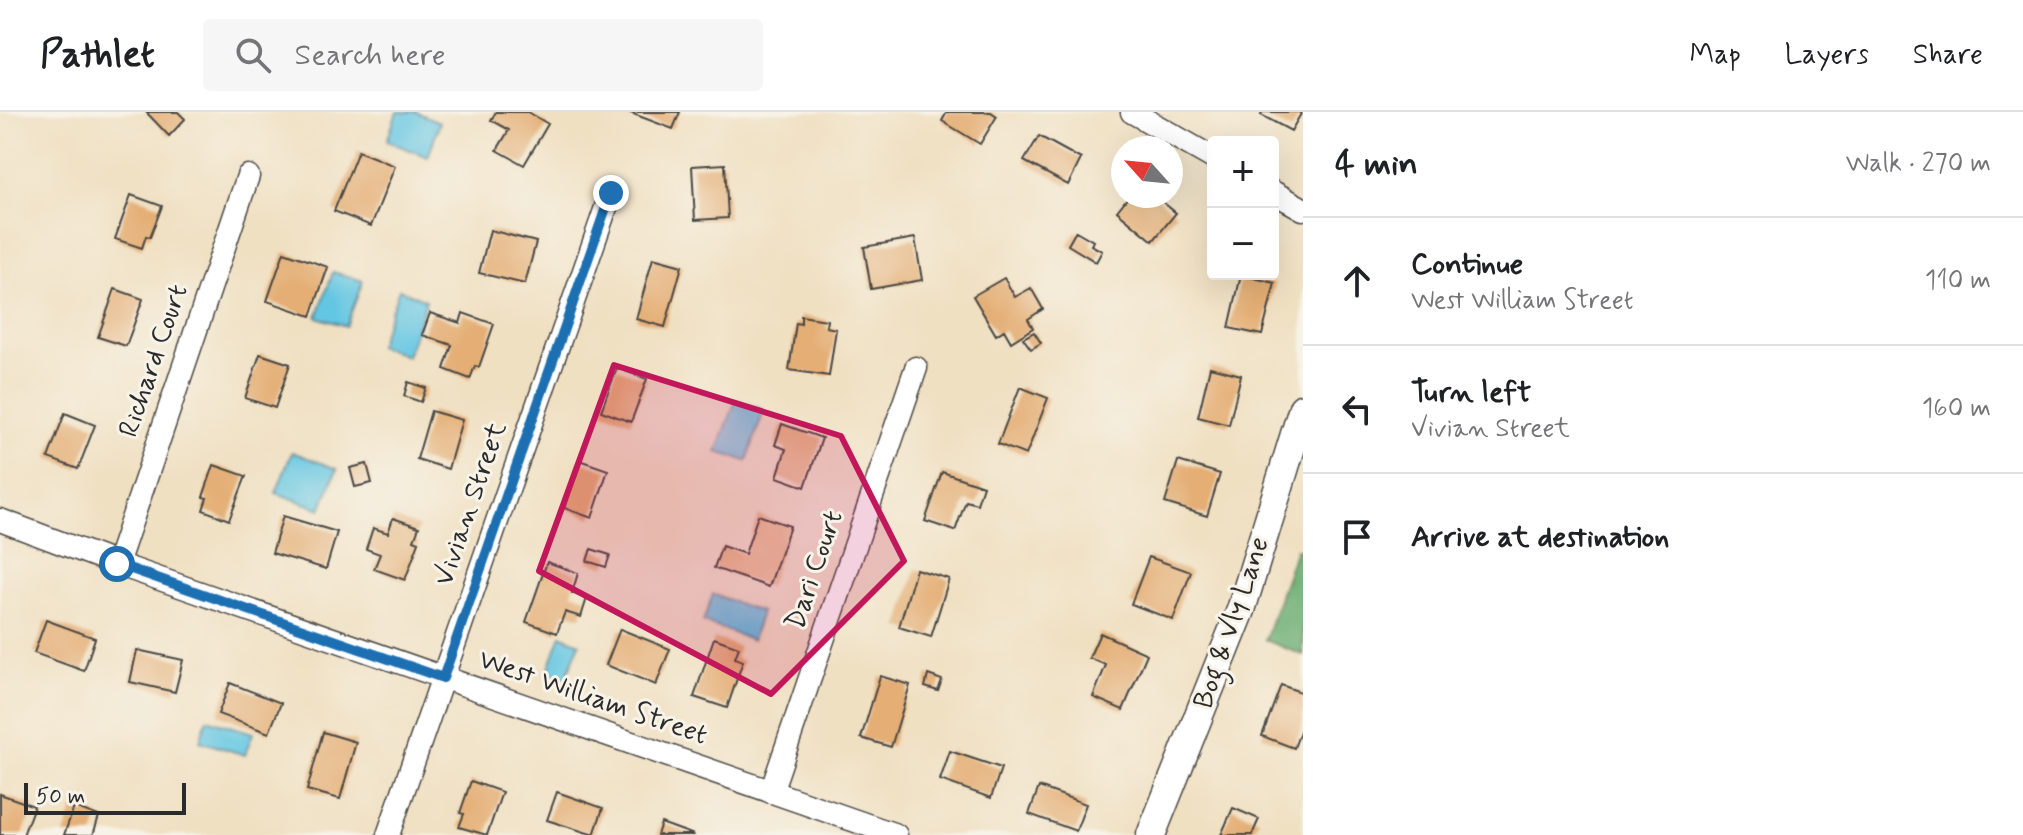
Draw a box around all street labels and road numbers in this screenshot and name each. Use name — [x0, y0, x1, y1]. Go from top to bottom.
street label: Richard Court — [111, 280, 197, 442]
street label: Vivian Street — [426, 417, 516, 591]
street label: Dari Court — [777, 506, 853, 634]
street label: Bog & Vly Lane — [1185, 532, 1282, 715]
street label: West William Street — [474, 642, 712, 754]

